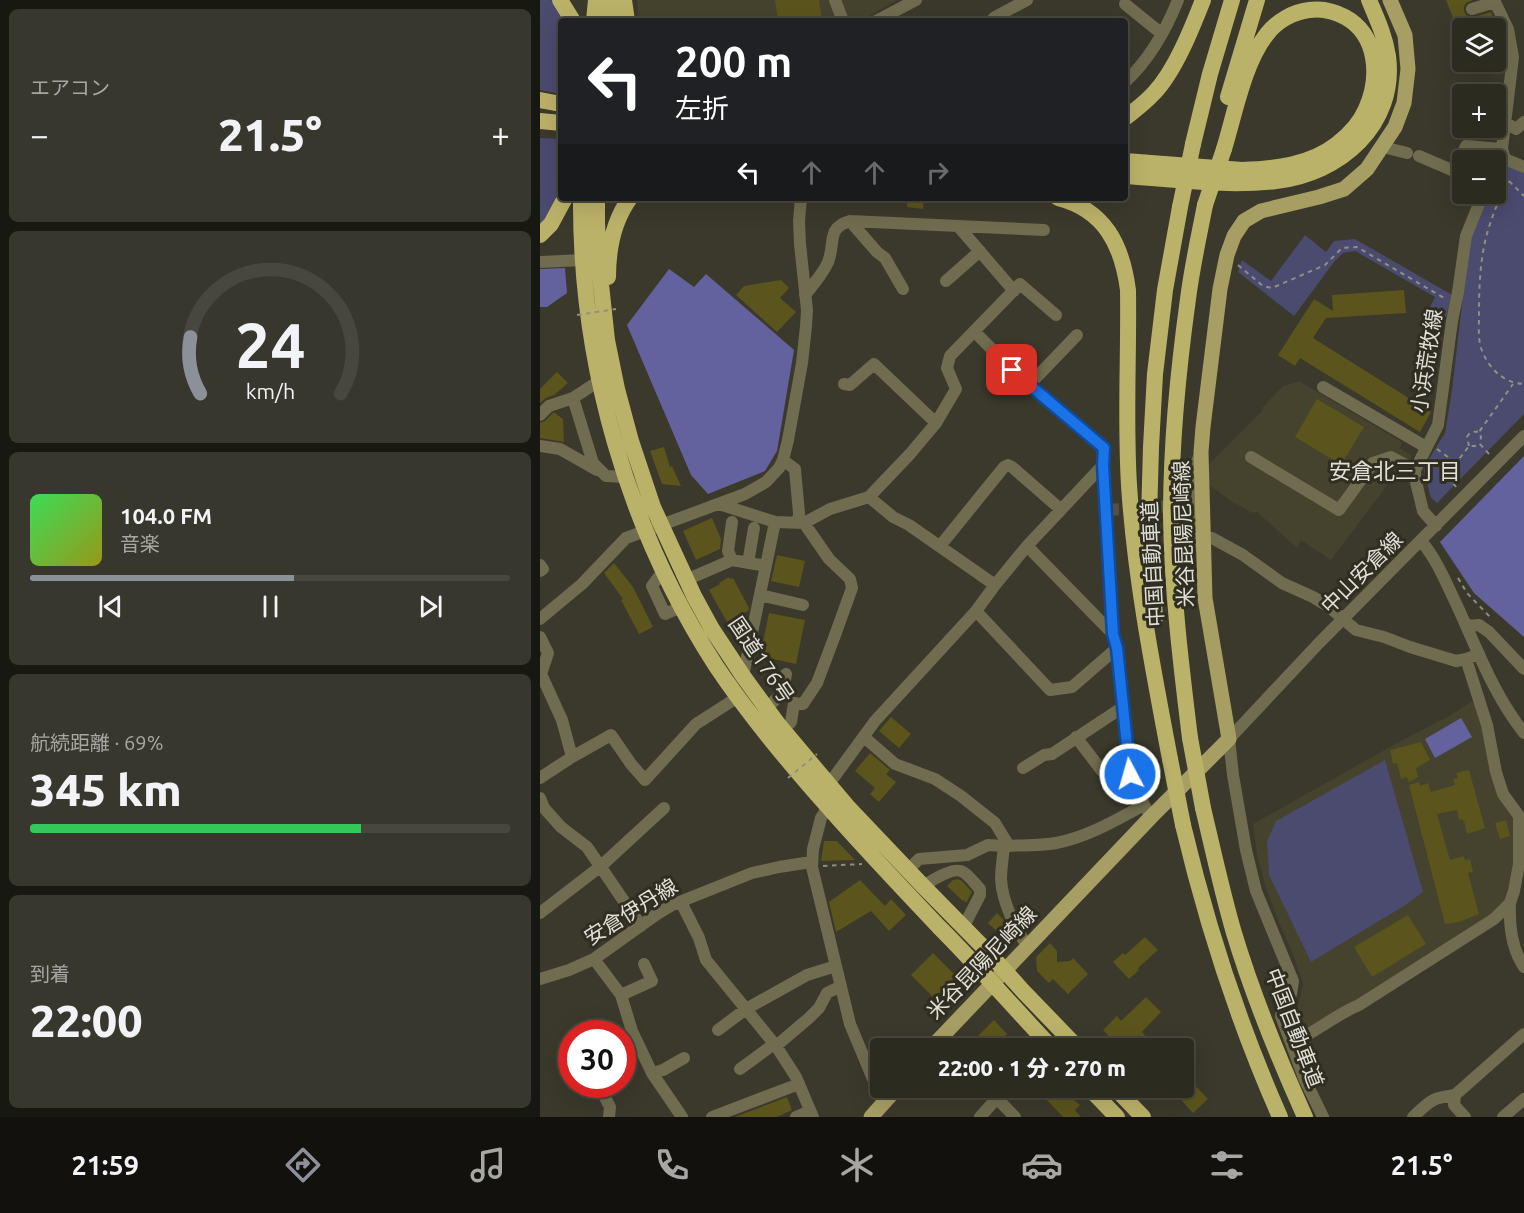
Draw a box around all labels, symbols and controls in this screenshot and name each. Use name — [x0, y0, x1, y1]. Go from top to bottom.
map controls — [1452, 18, 1506, 204]
button: layers — [1452, 18, 1506, 72]
text: 200 m — [675, 38, 792, 85]
icon: left — [576, 42, 654, 120]
text: エアコン — [30, 76, 110, 99]
button: + — [1452, 84, 1506, 138]
text: 左折 — [675, 93, 729, 123]
text: 21.5° — [218, 109, 322, 160]
text: − — [30, 116, 49, 153]
text: + — [491, 116, 510, 153]
button: − — [1452, 150, 1506, 204]
icon: left — [732, 156, 765, 189]
icon: ahead — [795, 156, 828, 189]
icon: ahead — [858, 156, 891, 189]
icon: right — [921, 156, 954, 189]
street label: 小浜荒牧線 — [1406, 307, 1446, 415]
text: 24 — [235, 310, 305, 380]
pin — [986, 344, 1037, 395]
icon: arrive — [995, 353, 1028, 386]
text: km/h — [245, 379, 295, 403]
district label: 安倉北三丁目 — [1329, 458, 1461, 483]
street label: 米谷昆陽尼崎線 — [1168, 460, 1198, 608]
street label: 中国自動車道 — [1137, 501, 1167, 628]
text: 104.0 FM — [120, 503, 212, 528]
street label: 中山安倉線 — [1316, 527, 1407, 618]
text: 音楽 — [120, 532, 160, 555]
icon: previous — [94, 590, 127, 623]
icon: pause — [254, 590, 287, 623]
icon: next — [414, 590, 447, 623]
street label: 国道176号 — [724, 612, 799, 707]
text: 航続距離 · 69% — [30, 731, 163, 754]
position arrow — [1098, 742, 1162, 806]
text: 345 km — [30, 764, 182, 815]
street label: 安倉伊丹線 — [580, 873, 681, 949]
street label: 米谷昆陽尼崎線 — [922, 901, 1041, 1024]
text: 到着 — [30, 962, 70, 985]
street label: 中国自動車道 — [1261, 965, 1329, 1091]
text: 22:00 — [30, 995, 143, 1046]
speed limit sign: 30 — [558, 1020, 636, 1098]
text: 22:00 · 1 分 · 270 m — [938, 1055, 1126, 1080]
icon: directions — [282, 1144, 324, 1186]
icon: music — [467, 1144, 509, 1186]
icon: phone — [651, 1144, 693, 1186]
icon: climate — [836, 1144, 878, 1186]
icon: car — [1021, 1144, 1063, 1186]
icon: filters — [1206, 1144, 1248, 1186]
text: 21:59 — [71, 1150, 139, 1180]
text: 21.5° — [1391, 1150, 1453, 1180]

